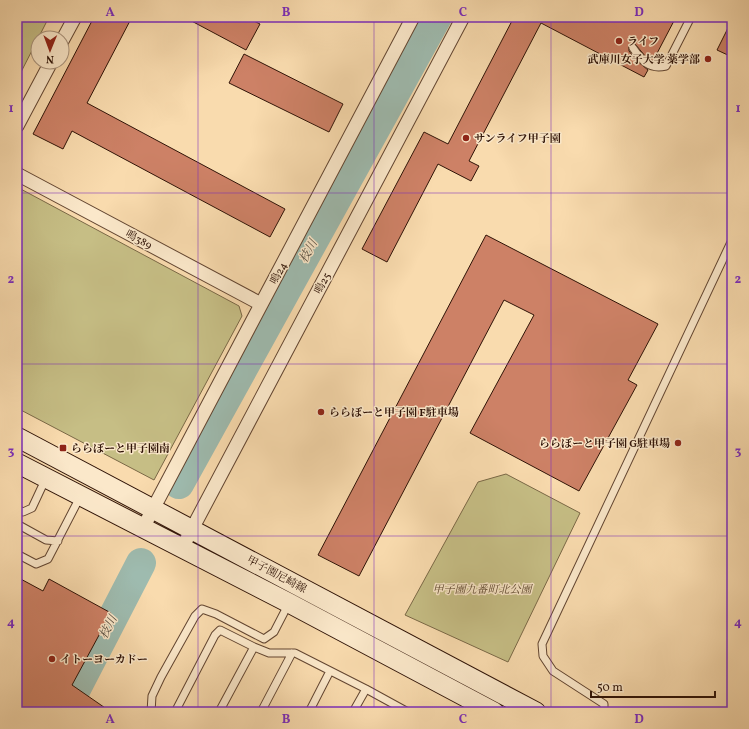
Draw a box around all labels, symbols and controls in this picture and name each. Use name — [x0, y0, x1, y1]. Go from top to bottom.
text: A — [105, 4, 115, 22]
text: B — [282, 4, 291, 22]
text: C — [459, 4, 467, 22]
text: D — [634, 4, 644, 22]
north arrow — [30, 30, 70, 70]
place label: ライフ — [627, 35, 659, 50]
marker: ライフ — [614, 36, 624, 46]
text: N — [46, 51, 54, 66]
place label: 武庫川女子大学 薬学部 — [588, 53, 700, 68]
marker: 武庫川女子大学 薬学部 — [703, 54, 713, 64]
text: 1 — [8, 100, 14, 118]
text: 1 — [735, 100, 741, 118]
place label: サンライフ甲子園 — [474, 132, 561, 147]
marker: サンライフ甲子園 — [461, 133, 471, 143]
street label: 鳴389 — [122, 227, 154, 254]
water label: 枝川 — [296, 235, 323, 266]
street label: 鳴24 — [267, 260, 292, 287]
street label: 鳴25 — [311, 270, 335, 297]
text: 2 — [8, 271, 15, 289]
text: 2 — [735, 271, 742, 289]
place label: ららぽーと甲子園 F駐車場 — [329, 406, 459, 421]
marker: ららぽーと甲子園 F駐車場 — [316, 407, 326, 417]
place label: ららぽーと甲子園 G駐車場 — [539, 437, 670, 452]
marker: ららぽーと甲子園 G駐車場 — [673, 438, 683, 448]
place label: ららぽーと甲子園南 — [71, 442, 170, 457]
text: 3 — [8, 443, 15, 461]
marker: ららぽーと甲子園南 — [58, 443, 68, 453]
text: 3 — [735, 443, 742, 461]
street label: 甲子園尼崎線 — [244, 553, 309, 597]
park label: 甲子園九番町北公園 — [433, 583, 533, 598]
water label: 枝川 — [96, 611, 122, 642]
text: 4 — [7, 614, 15, 632]
text: 4 — [734, 614, 742, 632]
place label: イトーヨーカドー — [60, 653, 148, 668]
marker: イトーヨーカドー — [47, 654, 57, 664]
scale bar — [591, 673, 715, 699]
text: 50 m — [597, 680, 623, 696]
text: A — [105, 711, 115, 729]
text: B — [282, 711, 291, 729]
text: C — [459, 711, 467, 729]
text: D — [634, 711, 644, 729]

